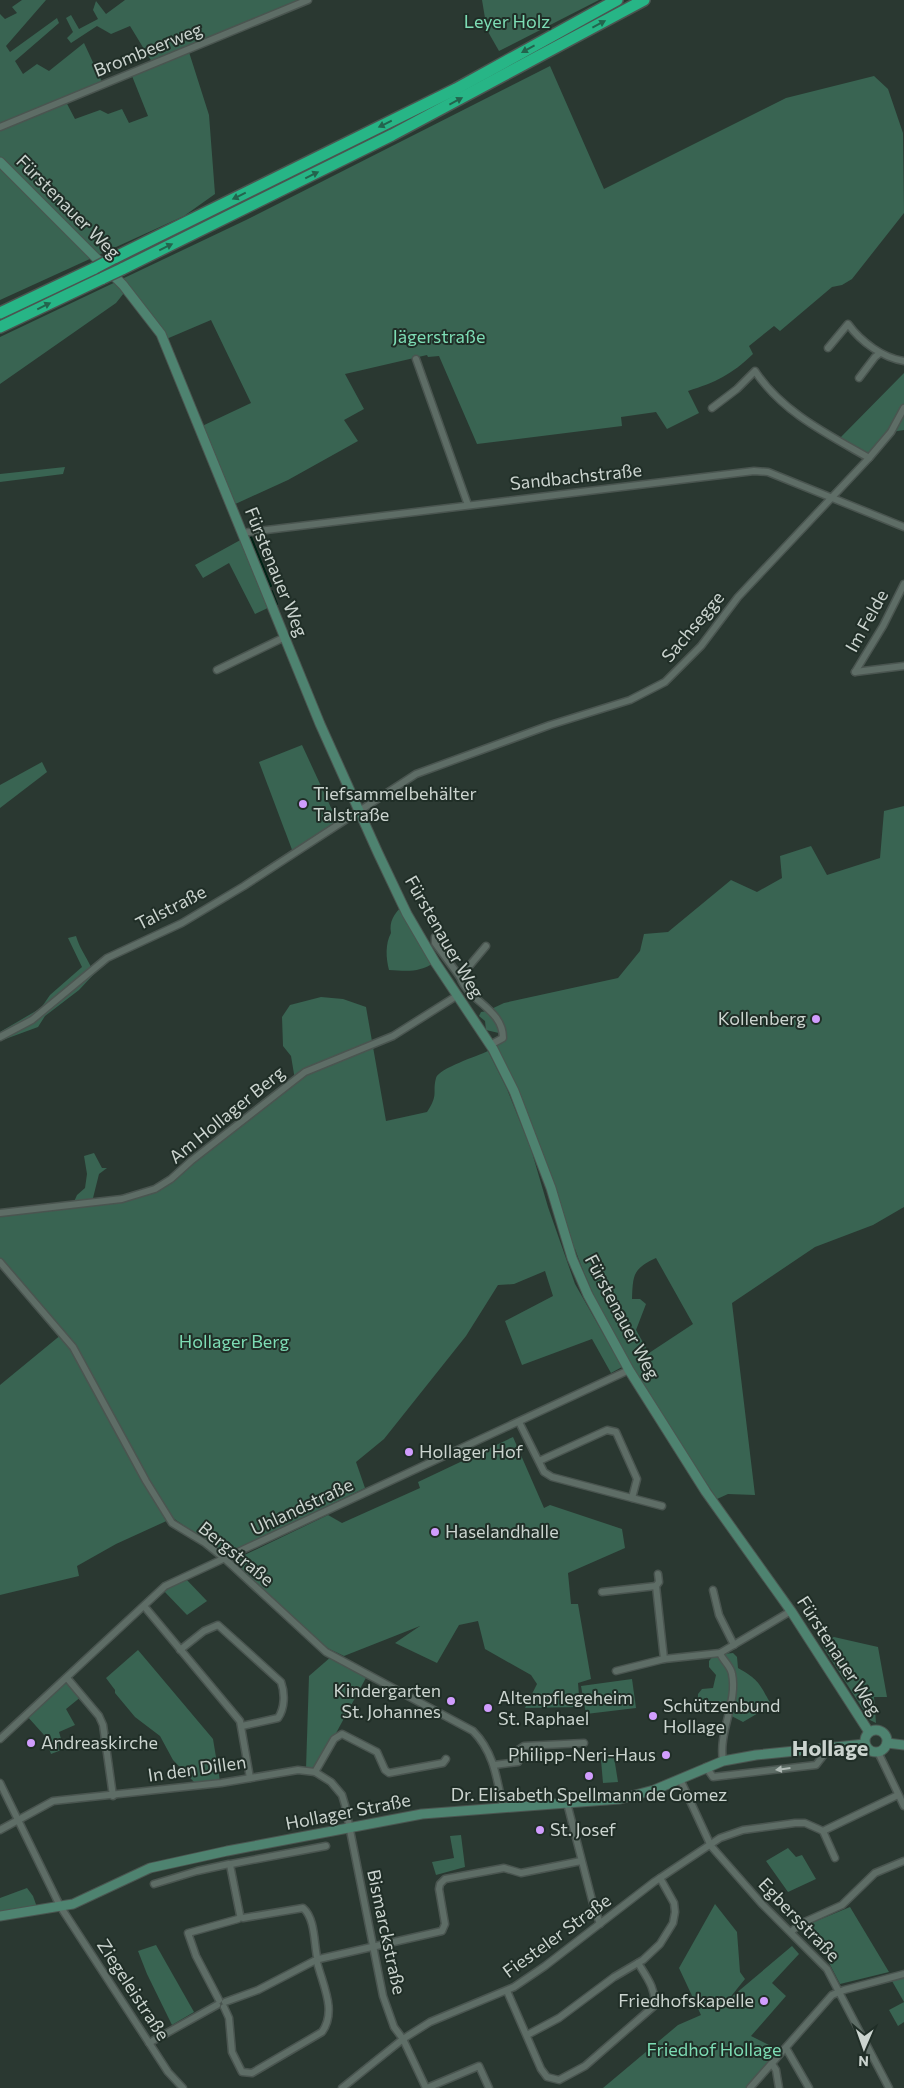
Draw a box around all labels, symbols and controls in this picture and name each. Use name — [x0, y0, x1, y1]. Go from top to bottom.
park label: Leyer Holz — [464, 10, 550, 32]
street label: Brombeerweg — [90, 17, 205, 81]
one-way arrow — [593, 20, 606, 29]
one-way arrow — [521, 45, 536, 53]
one-way arrow — [449, 97, 463, 105]
one-way arrow — [377, 120, 392, 128]
street label: Fürstenauer Weg — [12, 150, 125, 263]
one-way arrow — [304, 171, 319, 180]
one-way arrow — [232, 192, 246, 200]
one-way arrow — [159, 243, 173, 251]
one-way arrow — [37, 302, 51, 310]
park label: Jägerstraße — [393, 325, 485, 347]
street label: Sandbachstraße — [509, 458, 643, 494]
street label: Fürstenauer Weg — [241, 503, 313, 640]
street label: Im Felde — [840, 585, 892, 656]
street label: Sachsegge — [656, 586, 728, 666]
place label: Tiefsammelbehälter Talstraße — [313, 782, 477, 825]
marker: Tiefsammelbehälter Talstraße — [297, 798, 309, 810]
street label: Fürstenauer Weg — [401, 871, 489, 1002]
street label: Talstraße — [132, 880, 210, 934]
place label: Kollenberg — [718, 1007, 806, 1029]
marker: Kollenberg — [810, 1013, 822, 1025]
street label: Am Hollager Berg — [164, 1061, 289, 1168]
street label: Fürstenauer Weg — [581, 1250, 665, 1383]
park label: Hollager Berg — [179, 1330, 290, 1352]
place label: Hollager Hof — [419, 1440, 524, 1462]
marker: Hollager Hof — [403, 1446, 415, 1458]
street label: Uhlandstraße — [247, 1473, 356, 1539]
street label: Bergstraße — [195, 1516, 279, 1590]
place label: Haselandhalle — [445, 1520, 559, 1542]
marker: Haselandhalle — [429, 1526, 441, 1538]
street label: Fürstenauer Weg — [793, 1592, 887, 1720]
place label: Kindergarten St. Johannes — [334, 1679, 441, 1722]
place label: Altenpflegeheim St. Raphael — [498, 1686, 633, 1729]
place label: Schützenbund Hollage — [663, 1694, 780, 1737]
marker: Kindergarten St. Johannes — [445, 1695, 457, 1707]
marker: Altenpflegeheim St. Raphael — [482, 1702, 494, 1714]
marker: Schützenbund Hollage — [647, 1710, 659, 1722]
place label: Andreaskirche — [41, 1731, 158, 1753]
district label: Hollage — [792, 1734, 868, 1761]
marker: Andreaskirche — [25, 1737, 37, 1749]
place label: Philipp-Neri-Haus — [508, 1743, 656, 1765]
marker: Philipp-Neri-Haus — [660, 1749, 672, 1761]
street label: In den Dillen — [146, 1750, 248, 1786]
one-way arrow — [775, 1765, 791, 1773]
marker: Dr. Elisabeth Spellmann de Gomez — [583, 1770, 595, 1782]
place label: Dr. Elisabeth Spellmann de Gomez — [451, 1783, 727, 1805]
street label: Hollager Straße — [283, 1788, 412, 1834]
place label: St. Josef — [550, 1818, 617, 1840]
marker: St. Josef — [534, 1824, 546, 1836]
street label: Bismarckstraße — [363, 1867, 411, 1996]
street label: Egbersstraße — [754, 1873, 845, 1966]
street label: Fiesteler Straße — [498, 1888, 615, 1982]
street label: Ziegeleistraße — [93, 1935, 175, 2044]
place label: Friedhofskapelle — [618, 1989, 754, 2011]
marker: Friedhofskapelle — [758, 1995, 770, 2007]
north arrow — [839, 2023, 889, 2073]
park label: Friedhof Hollage — [646, 2038, 782, 2060]
text: N — [858, 2053, 869, 2070]

